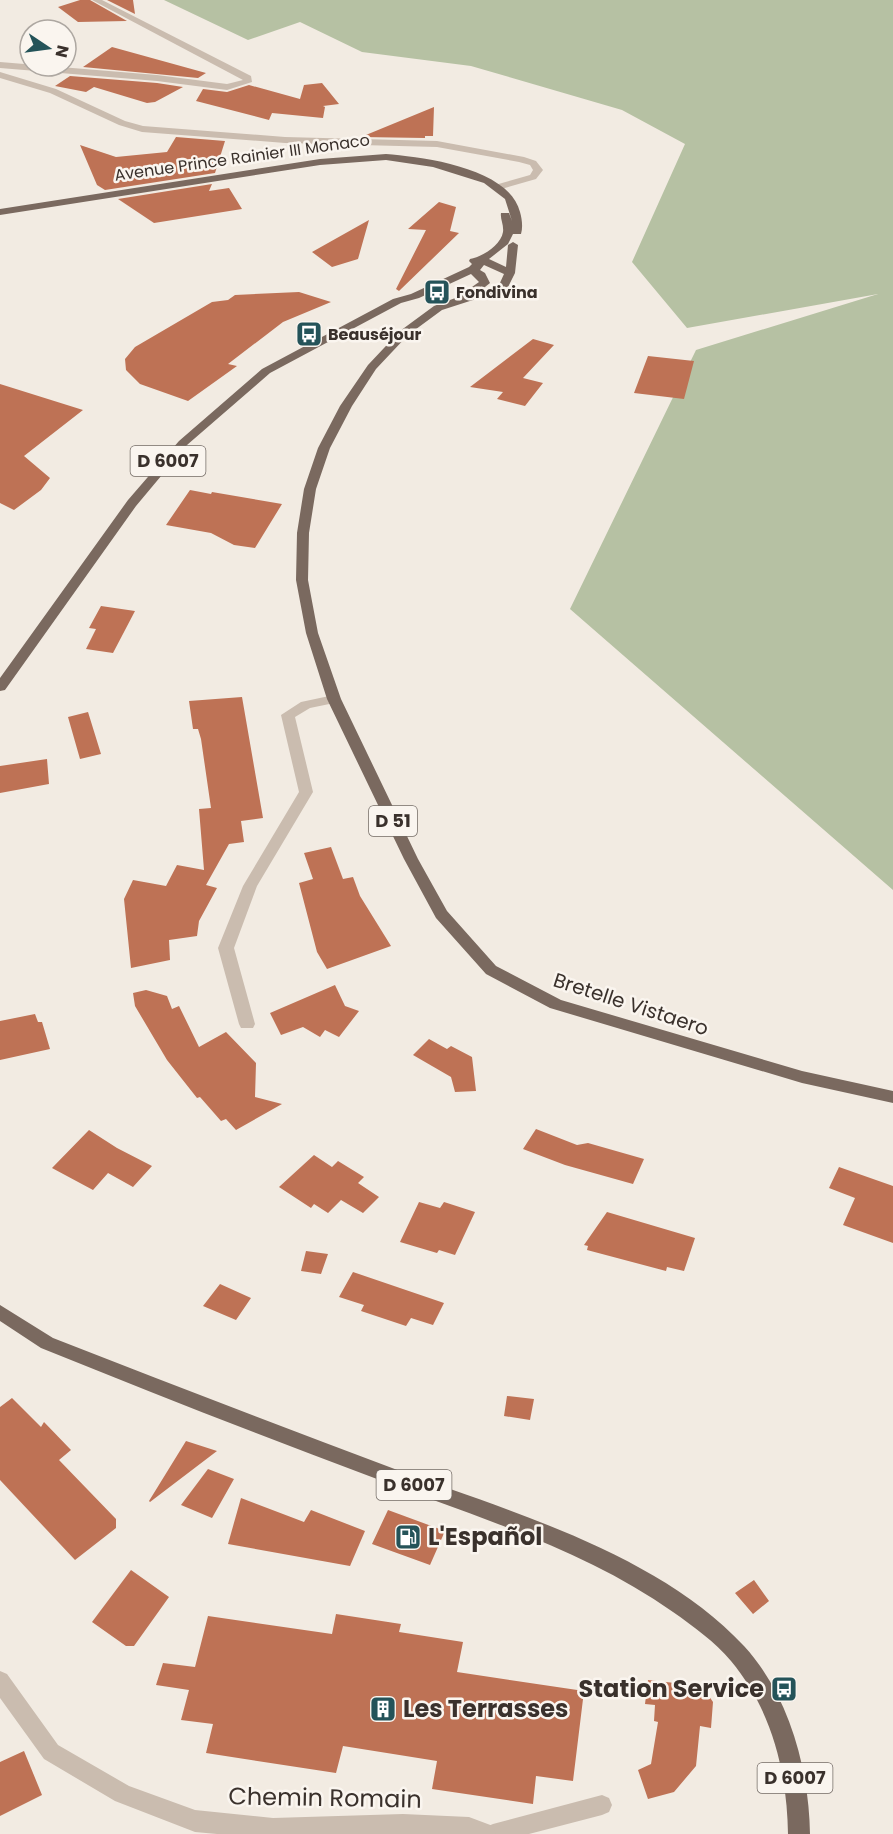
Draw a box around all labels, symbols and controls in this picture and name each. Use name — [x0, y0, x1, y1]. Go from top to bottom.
north arrow — [18, 18, 78, 78]
text: N — [50, 43, 75, 60]
street label: Avenue Prince Rainier III Monaco — [113, 128, 371, 187]
bus stop icon: Fondivina — [422, 277, 452, 307]
place label: Fondivina — [456, 281, 538, 304]
bus stop icon: Beauséjour — [294, 319, 324, 349]
place label: Beauséjour — [328, 323, 422, 346]
road number: D 6007 — [130, 446, 206, 476]
road number: D 51 — [369, 806, 417, 836]
street label: Bretelle Vistaero — [550, 966, 712, 1042]
road number: D 6007 — [376, 1470, 452, 1500]
place label: L'Español — [428, 1520, 542, 1553]
fuel station icon: L'Español — [393, 1522, 423, 1552]
place label: Station Service — [579, 1672, 764, 1705]
bus stop icon: Station Service — [769, 1674, 799, 1704]
place label: Les Terrasses — [403, 1692, 568, 1725]
building icon: Les Terrasses — [368, 1694, 398, 1724]
road number: D 6007 — [758, 1763, 832, 1793]
street label: Chemin Romain — [228, 1779, 422, 1816]

